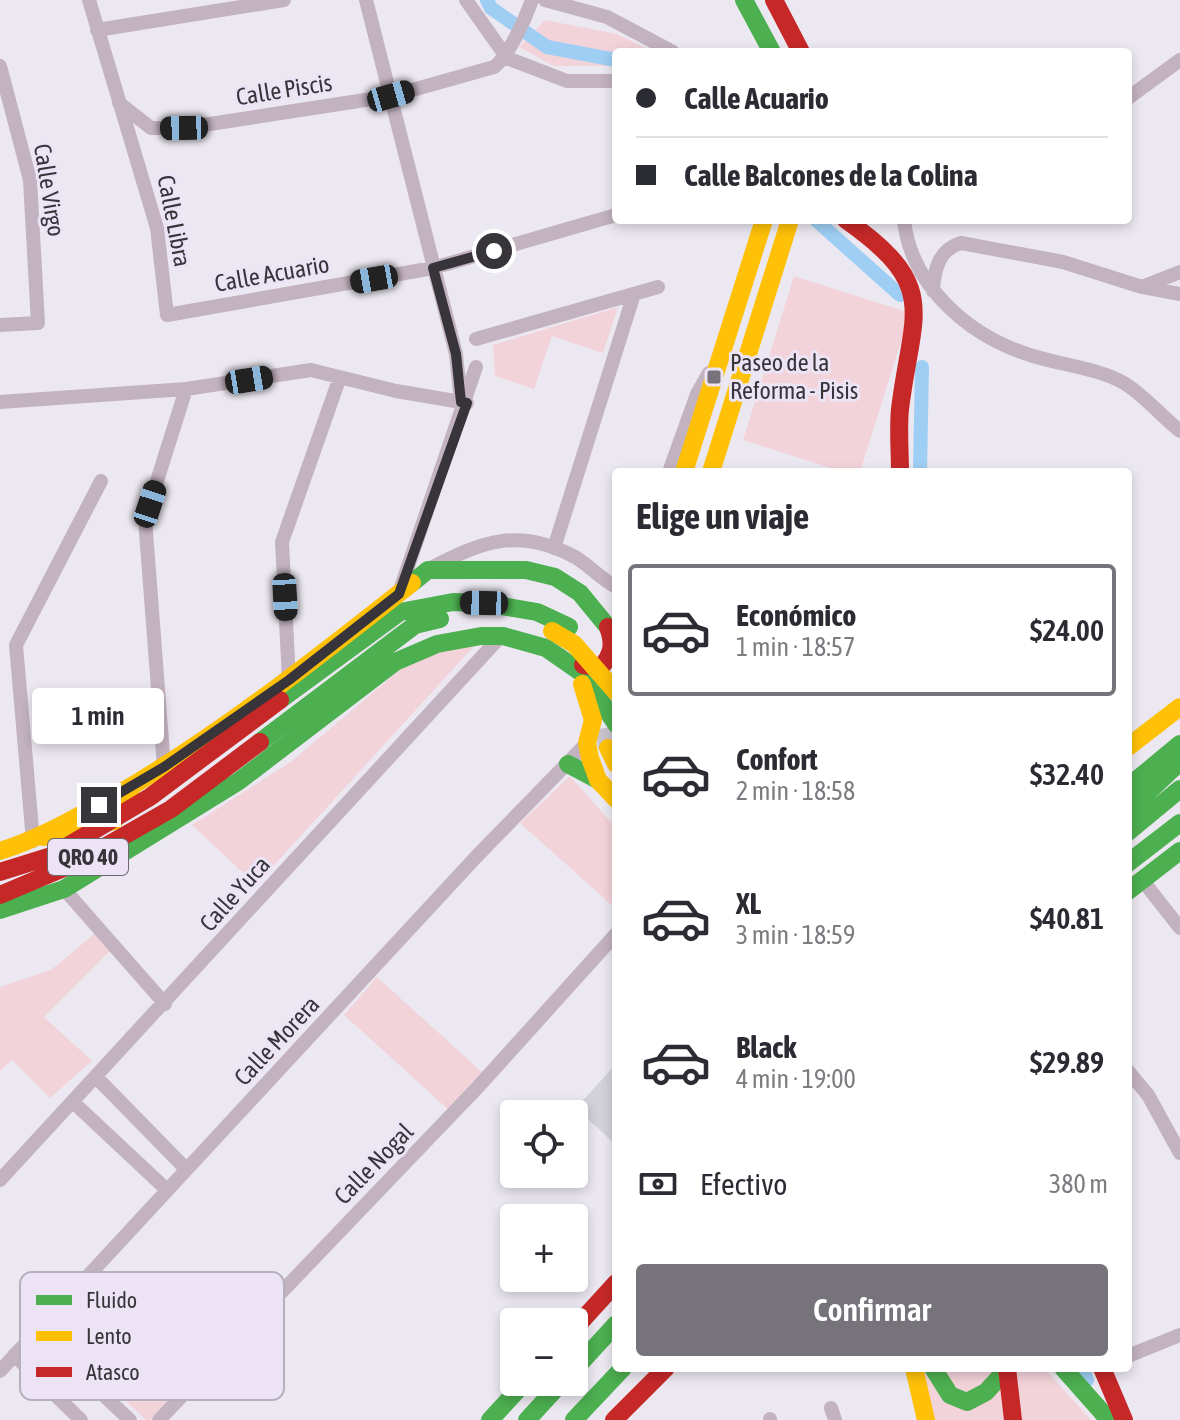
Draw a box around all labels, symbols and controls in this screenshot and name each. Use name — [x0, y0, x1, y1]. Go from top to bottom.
street label: Calle Piscis — [234, 69, 334, 110]
car — [365, 78, 417, 114]
text: Calle Acuario — [684, 81, 829, 115]
car — [160, 116, 208, 140]
street label: Calle Virgo — [29, 142, 70, 238]
text: Calle Balcones de la Colina — [684, 158, 978, 192]
street label: Calle Libra — [152, 173, 197, 269]
route start — [476, 233, 512, 269]
street label: Calle Acuario — [212, 250, 331, 297]
car — [348, 263, 400, 295]
place label: Paseo de la Reforma - Pisis — [730, 349, 858, 404]
car — [223, 364, 275, 396]
marker: Paseo de la Reforma - Pisis — [705, 368, 723, 386]
car — [131, 477, 169, 531]
text: Elige un viaje — [636, 495, 809, 537]
car — [272, 572, 298, 622]
car — [460, 591, 508, 615]
icon: car — [640, 594, 712, 666]
text: Económico — [736, 598, 856, 632]
text: $24.00 — [1030, 613, 1104, 647]
text: 1 min · 18:57 — [736, 632, 855, 662]
callout: 1 min — [33, 689, 165, 745]
text: 1 min — [71, 701, 125, 731]
icon: car — [640, 738, 712, 810]
text: Confort — [736, 742, 818, 776]
text: $32.40 — [1030, 757, 1104, 791]
text: 2 min · 18:58 — [736, 776, 855, 806]
route end — [81, 787, 117, 823]
road number: QRO 40 — [48, 839, 128, 875]
street label: Calle Yuca — [194, 851, 275, 936]
icon: car — [640, 882, 712, 954]
text: XL — [736, 886, 761, 920]
text: $40.81 — [1030, 901, 1104, 935]
text: 3 min · 18:59 — [736, 920, 855, 950]
street label: Calle Morera — [229, 991, 325, 1091]
icon: car — [640, 1026, 712, 1098]
text: Black — [736, 1030, 796, 1064]
text: $29.89 — [1030, 1045, 1104, 1079]
text: 4 min · 19:00 — [736, 1064, 856, 1094]
map controls — [500, 1100, 588, 1396]
button: locate — [500, 1100, 588, 1188]
street label: Calle Nogal — [329, 1117, 419, 1210]
icon: cash — [636, 1162, 680, 1206]
text: Efectivo — [700, 1167, 787, 1201]
text: 380 m — [1049, 1169, 1108, 1199]
button: + — [500, 1204, 588, 1292]
button: Confirmar — [636, 1264, 1108, 1356]
legend — [20, 1272, 284, 1400]
text: Fluido — [86, 1287, 137, 1313]
button: − — [500, 1308, 588, 1396]
text: Lento — [86, 1323, 132, 1349]
text: Atasco — [86, 1359, 140, 1385]

